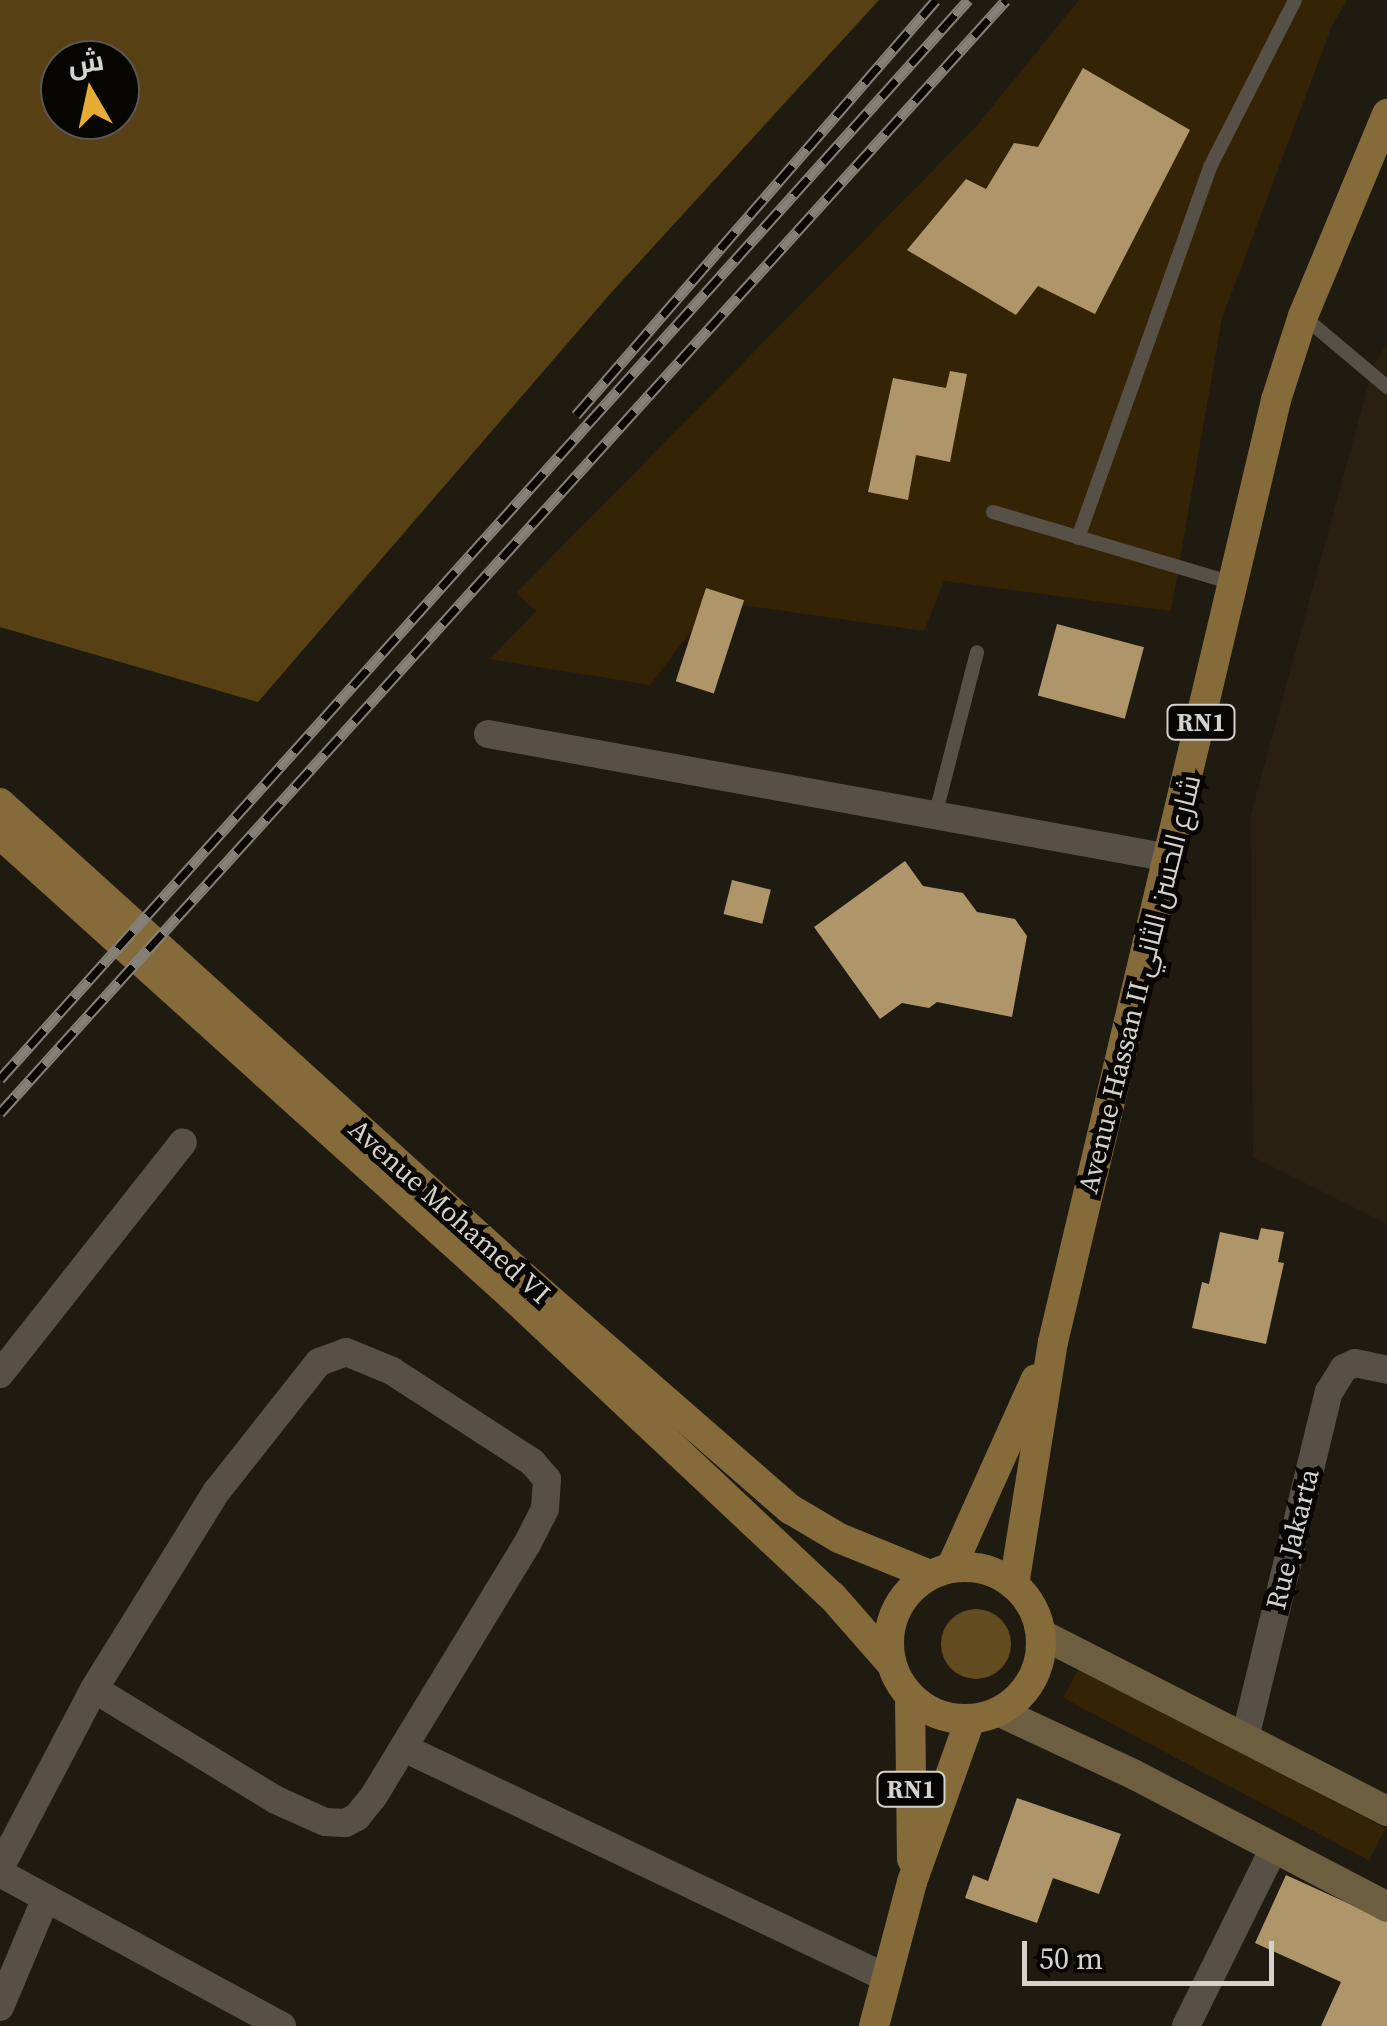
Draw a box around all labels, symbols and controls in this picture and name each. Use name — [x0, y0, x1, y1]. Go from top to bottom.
north arrow — [40, 40, 140, 140]
text: ش — [65, 41, 106, 84]
road number: RN1 — [1166, 702, 1236, 742]
street label: Avenue Hassan II شارع الحسن الثاني — [1071, 771, 1207, 1197]
street label: Avenue Mohamed VI — [342, 1111, 558, 1311]
street label: Rue Jakarta — [1258, 1465, 1326, 1613]
road number: RN1 — [876, 1769, 946, 1809]
scale bar — [1027, 1921, 1280, 1983]
text: 50 m — [1039, 1938, 1103, 1979]

